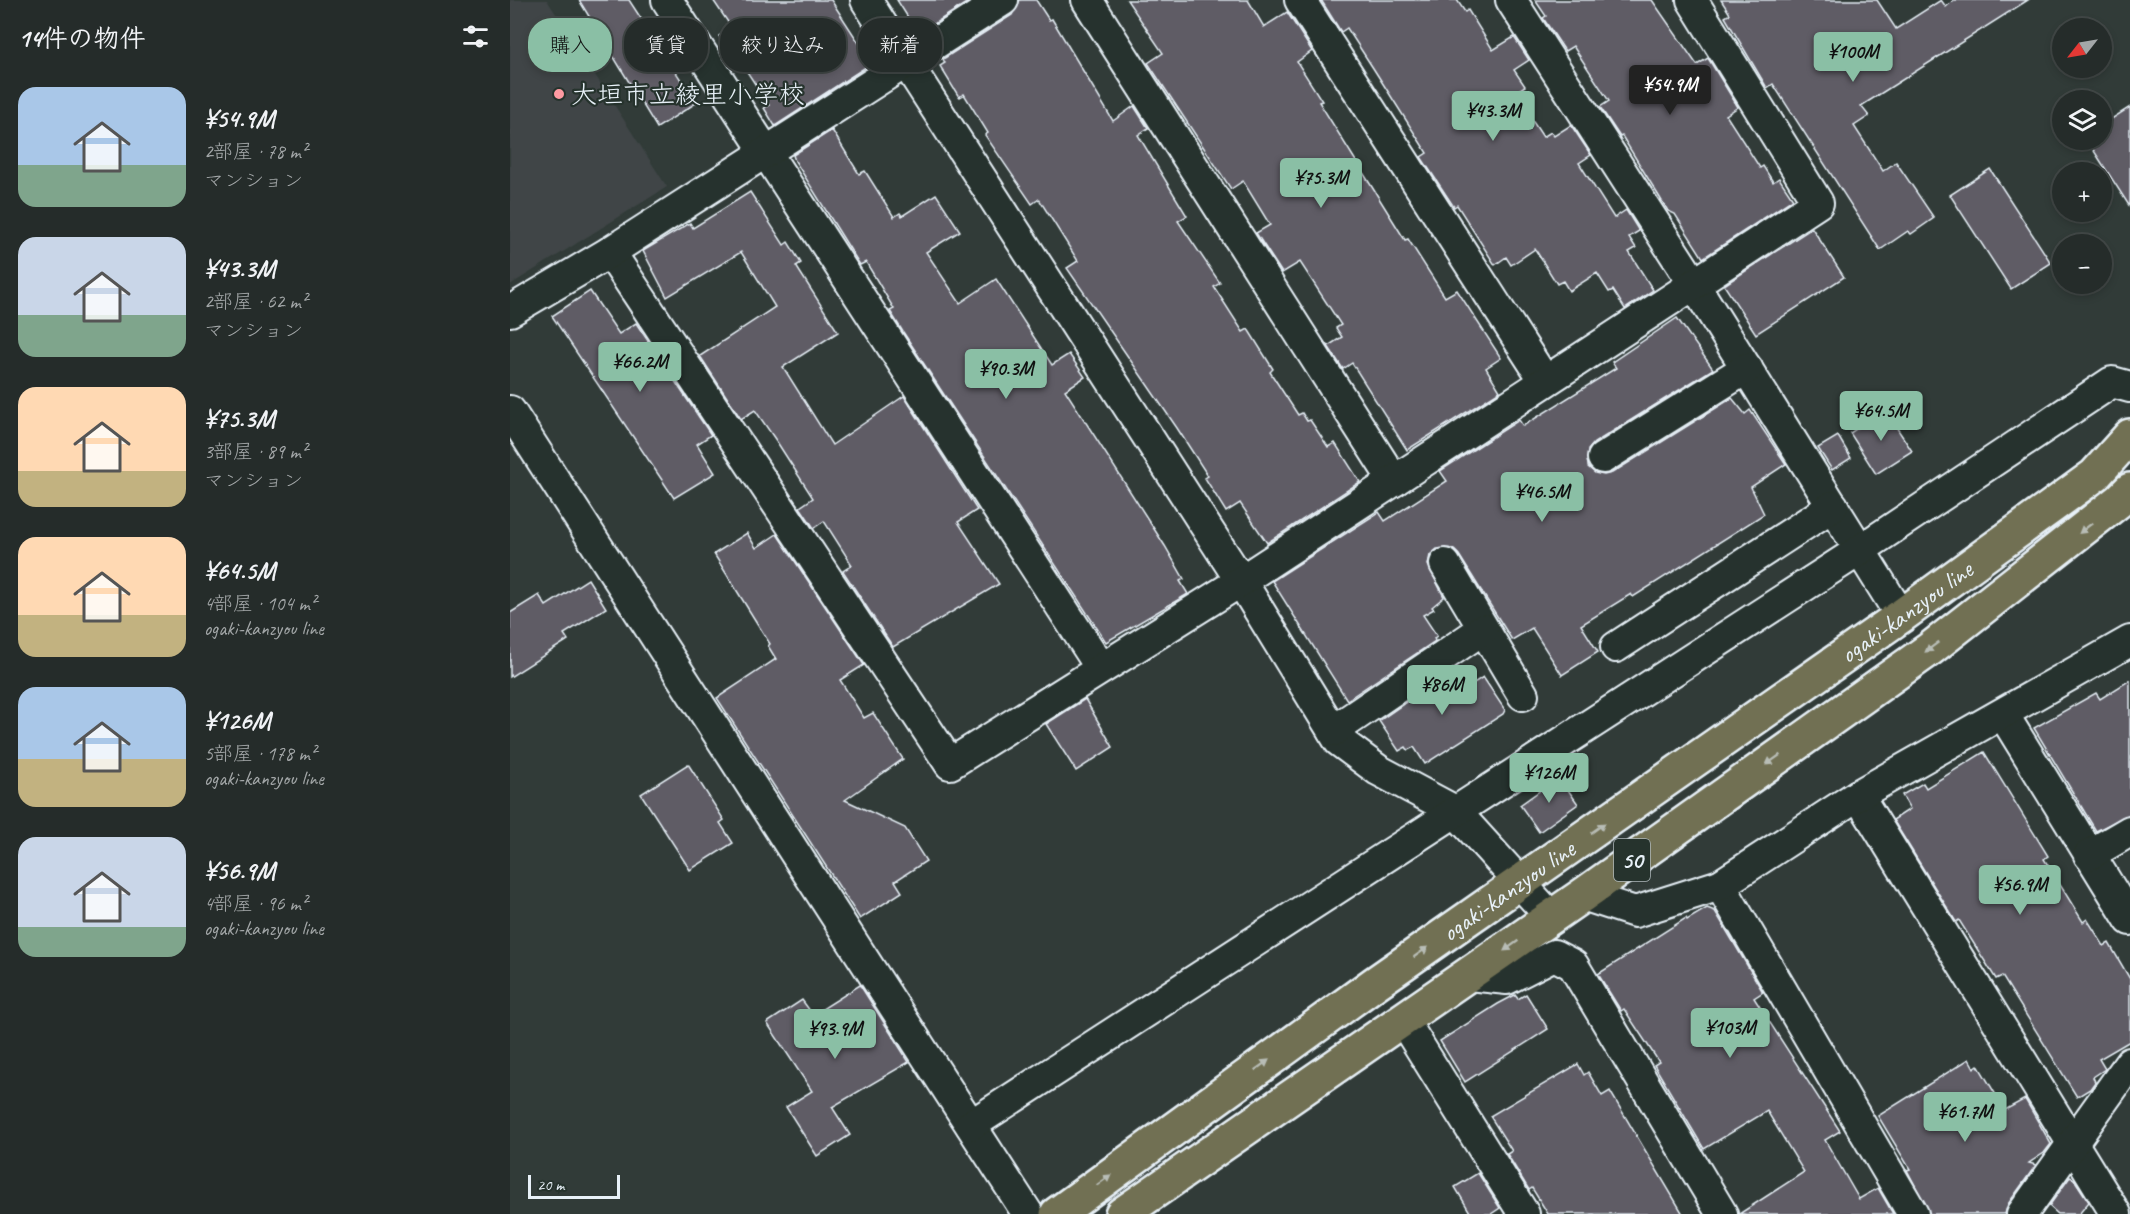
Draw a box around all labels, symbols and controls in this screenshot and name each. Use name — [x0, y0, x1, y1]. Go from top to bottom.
chip: 購入 — [528, 18, 612, 72]
chip: 賃貸 — [624, 18, 708, 72]
chip: 絞り込み — [720, 18, 846, 72]
chip: 新着 — [858, 18, 942, 72]
north arrow — [2052, 18, 2112, 78]
map controls — [2052, 18, 2112, 294]
icon: filters — [459, 20, 492, 53]
text: 14件の物件 — [18, 22, 145, 55]
pin: ¥100M — [1811, 32, 1895, 83]
text: ¥100M — [1828, 39, 1878, 64]
pin: ¥54.9M — [1621, 65, 1719, 116]
text: ¥54.9M — [1643, 72, 1697, 97]
place label: 大垣市立綾里小学校 — [571, 78, 805, 111]
marker: 大垣市立綾里小学校 — [552, 87, 566, 101]
button: layers — [2052, 90, 2112, 150]
pin: ¥43.3M — [1444, 91, 1542, 142]
text: ¥43.3M — [1466, 98, 1520, 123]
text: ¥54.9M — [204, 102, 274, 135]
icon: home — [66, 111, 138, 183]
text: 2部屋 · 78 m² — [204, 139, 307, 164]
pin: ¥75.3M — [1272, 158, 1370, 209]
button: + — [2052, 162, 2112, 222]
text: ¥75.3M — [1294, 165, 1348, 190]
text: マンション — [204, 168, 303, 193]
button: − — [2052, 234, 2112, 294]
text: ¥43.3M — [204, 252, 275, 285]
icon: home — [66, 261, 138, 333]
text: 2部屋 · 62 m² — [204, 289, 307, 314]
text: マンション — [204, 318, 303, 343]
pin: ¥66.2M — [591, 342, 689, 393]
text: ¥66.2M — [612, 349, 668, 374]
pin: ¥90.3M — [957, 349, 1055, 400]
text: ¥90.3M — [979, 356, 1033, 381]
pin: ¥64.5M — [1832, 391, 1930, 442]
text: ¥64.5M — [1854, 398, 1908, 423]
text: ¥75.3M — [204, 402, 274, 435]
icon: home — [66, 411, 138, 483]
text: 3部屋 · 89 m² — [204, 439, 307, 464]
text: マンション — [204, 468, 303, 493]
pin: ¥46.5M — [1493, 472, 1591, 523]
text: ¥46.5M — [1515, 479, 1569, 504]
one-way arrow — [2078, 521, 2093, 533]
street label: ogaki-kanzyou line — [1833, 552, 1980, 670]
text: ¥64.5M — [204, 554, 275, 587]
icon: home — [66, 561, 138, 633]
text: 4部屋 · 104 m² — [204, 591, 316, 616]
text: ogaki-kanzyou line — [204, 616, 324, 641]
one-way arrow — [1924, 641, 1939, 653]
pin: ¥86M — [1406, 665, 1478, 716]
text: ¥86M — [1421, 672, 1463, 697]
text: ¥126M — [204, 704, 270, 737]
icon: home — [66, 711, 138, 783]
text: 5部屋 · 178 m² — [204, 741, 316, 766]
pin: ¥126M — [1507, 753, 1591, 804]
one-way arrow — [1765, 754, 1781, 766]
text: ¥126M — [1524, 760, 1575, 785]
text: ogaki-kanzyou line — [204, 766, 324, 791]
one-way arrow — [1590, 822, 1606, 834]
street label: ogaki-kanzyou line — [1435, 831, 1583, 949]
road number: 50 — [1614, 839, 1650, 881]
text: ¥56.9M — [204, 854, 275, 887]
icon: home — [66, 861, 138, 933]
pin: ¥56.9M — [1971, 865, 2069, 916]
text: ¥56.9M — [1993, 872, 2047, 897]
text: 4部屋 · 96 m² — [204, 891, 307, 916]
text: ogaki-kanzyou line — [204, 916, 324, 941]
one-way arrow — [1503, 939, 1518, 951]
one-way arrow — [1412, 946, 1428, 958]
pin: ¥103M — [1688, 1008, 1772, 1059]
pin: ¥93.9M — [786, 1009, 884, 1060]
text: ¥103M — [1705, 1015, 1755, 1040]
text: ¥93.9M — [808, 1016, 862, 1041]
one-way arrow — [1254, 1059, 1270, 1071]
pin: ¥61.7M — [1916, 1092, 2014, 1143]
text: ¥61.7M — [1938, 1099, 1992, 1124]
scale bar — [528, 1172, 620, 1200]
one-way arrow — [1097, 1174, 1112, 1186]
text: 20 m — [537, 1175, 564, 1195]

